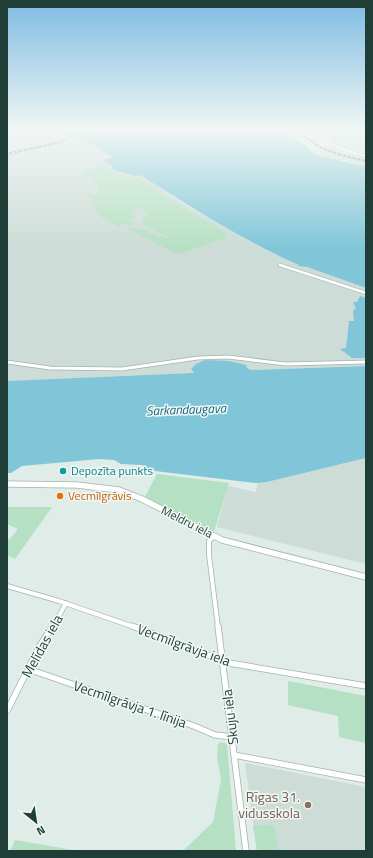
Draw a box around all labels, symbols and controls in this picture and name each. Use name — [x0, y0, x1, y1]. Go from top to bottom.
water label: Sarkandaugava — [146, 398, 228, 420]
place label: Depozīta punkts — [71, 461, 153, 480]
marker: Depozīta punkts — [58, 466, 68, 476]
place label: Vecmīlgrāvis — [68, 486, 132, 505]
marker: Vecmīlgrāvis — [55, 491, 65, 501]
street label: Meldru iela — [158, 500, 216, 543]
street label: Melīdas iela — [16, 610, 68, 681]
street label: Vecmīlgrāvja iela — [134, 618, 234, 671]
street label: Vecmīlgrāvja 1. līnija — [71, 674, 190, 733]
street label: Skuju iela — [216, 688, 243, 746]
place label: Rīgas 31. vidusskola — [238, 786, 300, 823]
marker: Rīgas 31. vidusskola — [303, 800, 313, 810]
north arrow — [16, 802, 56, 842]
text: N — [34, 822, 48, 839]

